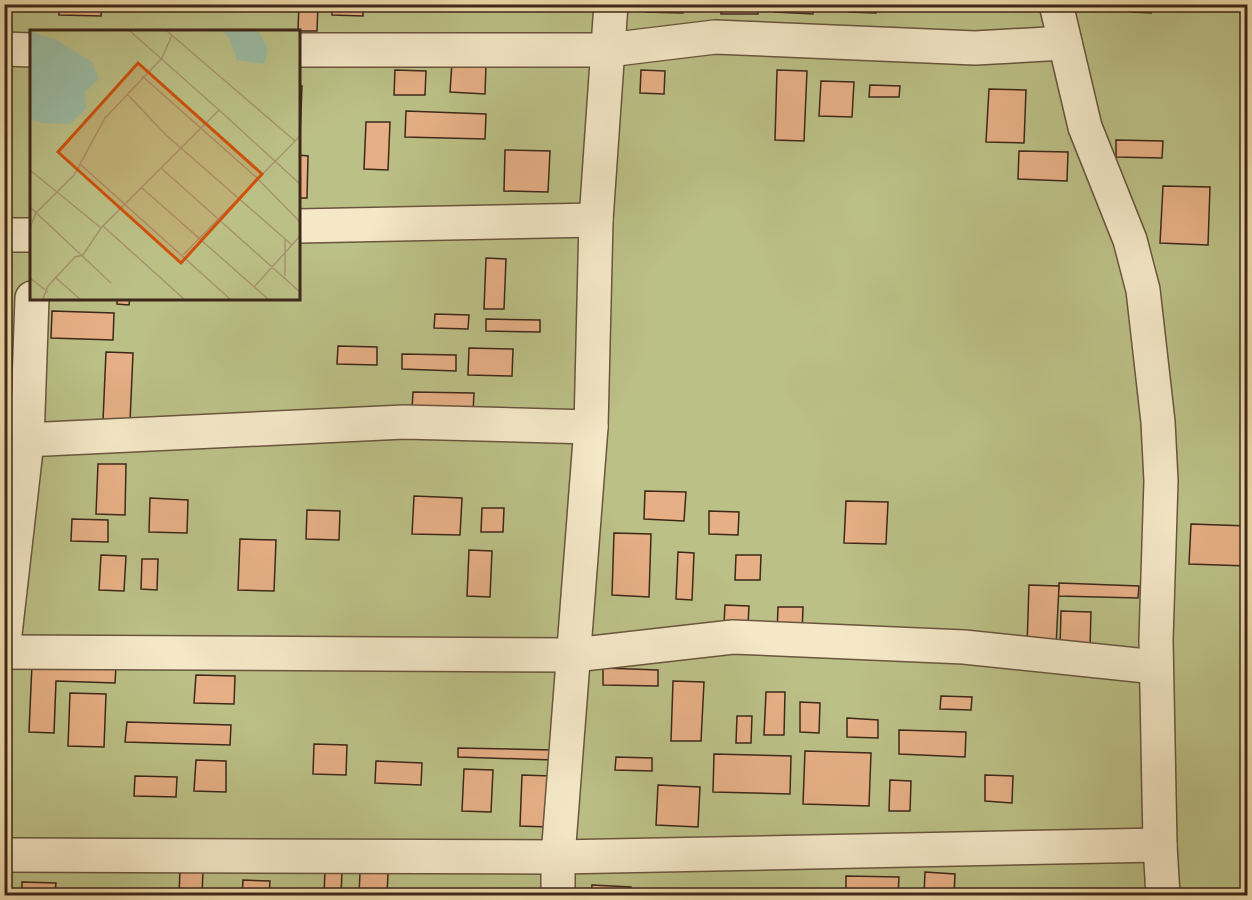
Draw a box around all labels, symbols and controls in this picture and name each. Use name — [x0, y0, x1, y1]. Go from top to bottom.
inset map — [30, 30, 300, 300]

